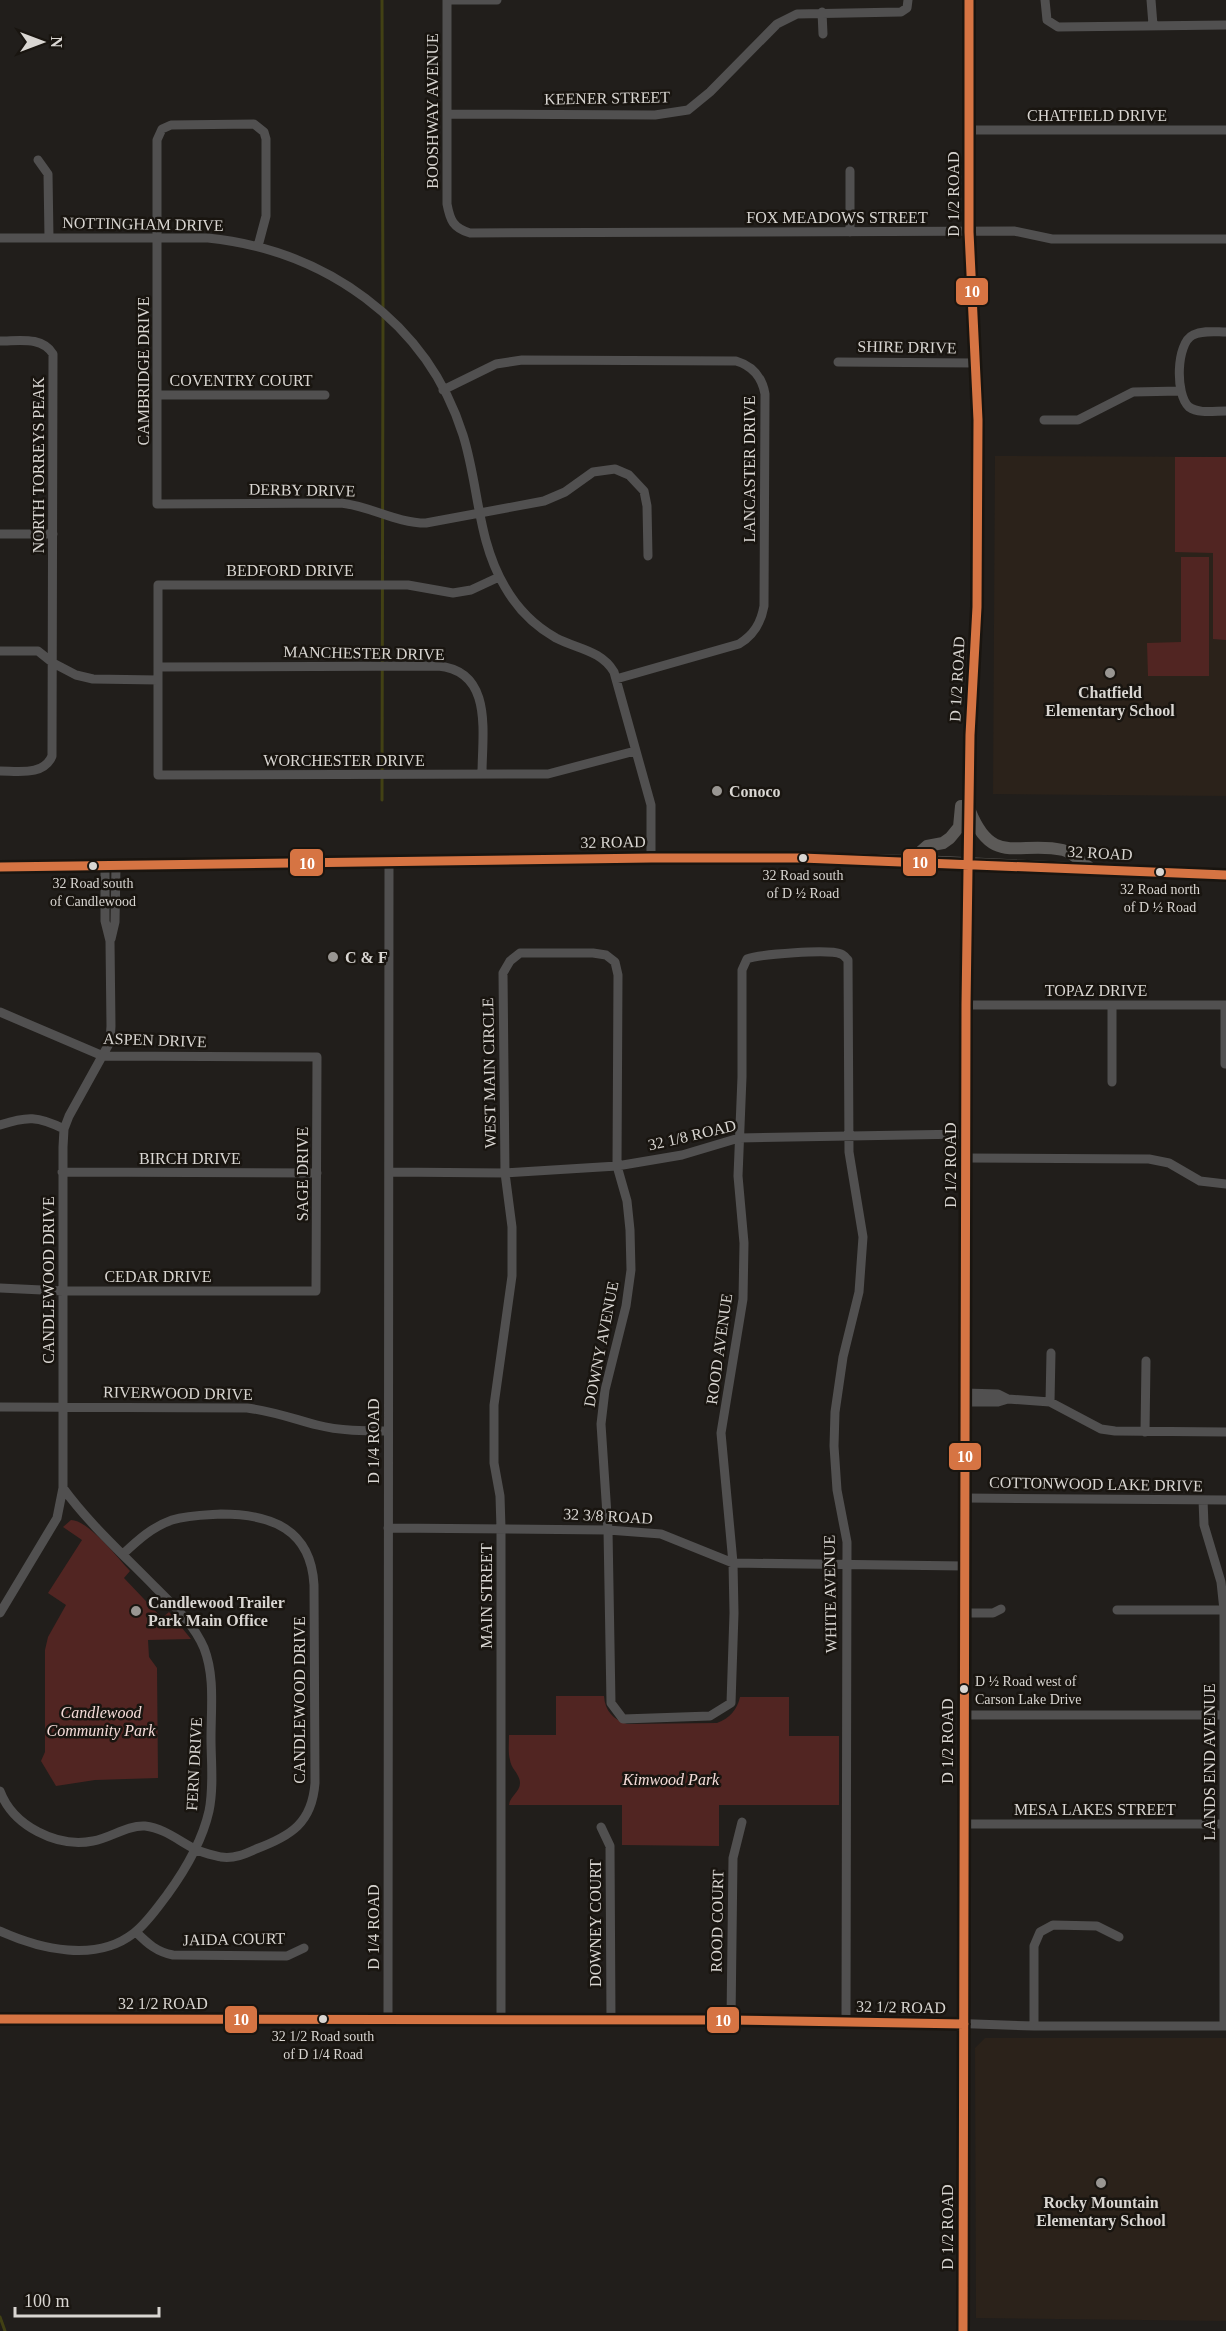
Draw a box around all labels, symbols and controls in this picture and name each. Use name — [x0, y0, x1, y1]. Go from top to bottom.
north arrow — [12, 12, 72, 72]
street label: BOOSHWAY AVENUE — [424, 33, 441, 189]
text: N — [48, 36, 65, 48]
street label: KEENER STREET — [544, 88, 670, 108]
street label: CHATFIELD DRIVE — [1027, 107, 1167, 124]
street label: D 1/2 ROAD — [945, 151, 962, 237]
street label: FOX MEADOWS STREET — [746, 209, 928, 226]
street label: NOTTINGHAM DRIVE — [62, 214, 224, 234]
line badge: 10 — [955, 277, 989, 306]
text: 10 — [964, 283, 980, 300]
street label: CAMBRIDGE DRIVE — [135, 297, 152, 445]
street label: SHIRE DRIVE — [857, 338, 957, 356]
street label: COVENTRY COURT — [170, 372, 313, 389]
street label: NORTH TORREYS PEAK — [30, 376, 47, 553]
street label: LANCASTER DRIVE — [741, 395, 758, 543]
street label: DERBY DRIVE — [249, 481, 355, 499]
street label: BEDFORD DRIVE — [226, 562, 354, 579]
street label: D 1/2 ROAD — [946, 636, 968, 722]
street label: MANCHESTER DRIVE — [283, 643, 445, 663]
marker: Chatfield Elementary School — [1103, 666, 1117, 680]
place label: Chatfield Elementary School — [1045, 684, 1175, 720]
street label: WORCHESTER DRIVE — [263, 752, 425, 769]
place label: Conoco — [729, 783, 781, 800]
marker: Conoco — [710, 784, 724, 798]
street label: 32 ROAD — [580, 833, 646, 851]
street label: 32 ROAD — [1067, 843, 1133, 863]
line badge: 10 — [289, 848, 324, 877]
line badge: 10 — [902, 848, 937, 877]
marker: 32 Road south of D ½ Road — [797, 852, 809, 864]
text: 10 — [912, 854, 928, 871]
text: 10 — [299, 855, 315, 872]
marker: 32 Road south of Candlewood — [87, 860, 99, 872]
marker: 32 Road north of D ½ Road — [1154, 866, 1166, 878]
place label: 32 Road south of D ½ Road — [763, 868, 843, 901]
place label: 32 Road south of Candlewood — [50, 876, 136, 909]
place label: 32 Road north of D ½ Road — [1120, 882, 1200, 915]
place label: C & F — [345, 949, 388, 966]
marker: C & F — [326, 950, 340, 964]
street label: TOPAZ DRIVE — [1045, 982, 1147, 999]
street label: WEST MAIN CIRCLE — [479, 997, 499, 1149]
street label: ASPEN DRIVE — [103, 1030, 207, 1050]
street label: 32 1/8 ROAD — [646, 1117, 738, 1153]
street label: D 1/2 ROAD — [942, 1122, 959, 1208]
street label: SAGE DRIVE — [294, 1127, 311, 1221]
street label: BIRCH DRIVE — [139, 1150, 241, 1167]
street label: CANDLEWOOD DRIVE — [40, 1196, 57, 1364]
street label: CEDAR DRIVE — [104, 1268, 212, 1285]
street label: DOWNY AVENUE — [580, 1280, 622, 1408]
street label: ROOD AVENUE — [703, 1292, 735, 1406]
street label: RIVERWOOD DRIVE — [103, 1383, 253, 1403]
street label: D 1/4 ROAD — [365, 1398, 382, 1484]
line badge: 10 — [948, 1442, 982, 1471]
text: 10 — [957, 1448, 973, 1465]
street label: COTTONWOOD LAKE DRIVE — [989, 1474, 1203, 1494]
street label: 32 3/8 ROAD — [563, 1505, 653, 1527]
street label: WHITE AVENUE — [820, 1535, 840, 1653]
street label: MAIN STREET — [478, 1543, 495, 1649]
place label: Candlewood Trailer Park Main Office — [148, 1594, 285, 1629]
marker: Candlewood Trailer Park Main Office — [129, 1604, 143, 1618]
street label: CANDLEWOOD DRIVE — [291, 1616, 308, 1784]
place label: D ½ Road west of Carson Lake Drive — [975, 1674, 1082, 1707]
marker: D ½ Road west of Carson Lake Drive — [958, 1683, 970, 1695]
street label: LANDS END AVENUE — [1201, 1683, 1218, 1841]
street label: D 1/2 ROAD — [939, 1698, 956, 1784]
park label: Candlewood Community Park — [47, 1704, 156, 1740]
street label: FERN DRIVE — [183, 1717, 205, 1811]
park label: Kimwood Park — [622, 1771, 720, 1788]
street label: MESA LAKES STREET — [1014, 1801, 1176, 1818]
street label: DOWNEY COURT — [587, 1859, 604, 1987]
street label: ROOD COURT — [708, 1869, 726, 1972]
street label: D 1/4 ROAD — [365, 1884, 382, 1970]
street label: JAIDA COURT — [183, 1930, 286, 1948]
street label: 32 1/2 ROAD — [118, 1995, 208, 2012]
street label: 32 1/2 ROAD — [856, 1998, 946, 2016]
line badge: 10 — [224, 2005, 258, 2034]
line badge: 10 — [706, 2006, 740, 2034]
text: 10 — [233, 2011, 249, 2028]
text: 10 — [715, 2012, 731, 2029]
marker: 32 1/2 Road south of D 1/4 Road — [317, 2013, 329, 2025]
place label: 32 1/2 Road south of D 1/4 Road — [272, 2029, 374, 2062]
marker: Rocky Mountain Elementary School — [1094, 2176, 1108, 2190]
street label: D 1/2 ROAD — [939, 2184, 956, 2270]
place label: Rocky Mountain Elementary School — [1036, 2194, 1166, 2230]
scale bar — [15, 2280, 159, 2318]
text: 100 m — [24, 2291, 70, 2311]

